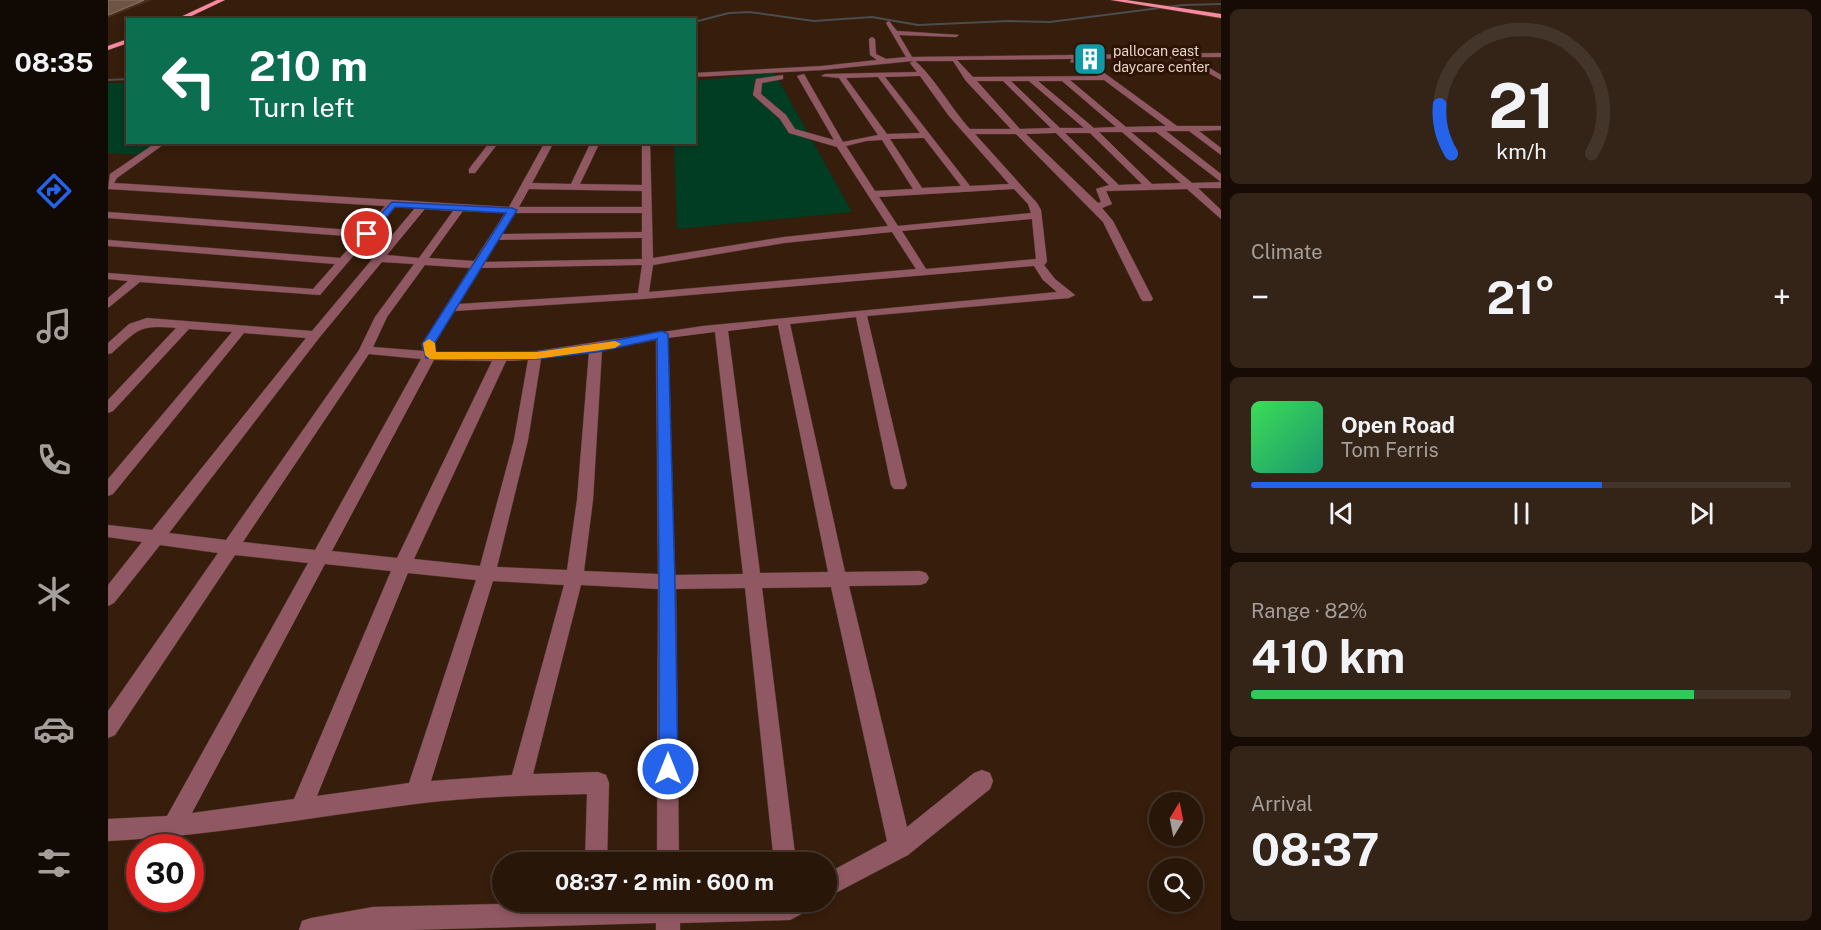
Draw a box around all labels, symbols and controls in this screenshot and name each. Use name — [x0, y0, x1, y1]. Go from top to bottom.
text: 210 m — [249, 41, 368, 90]
building icon: pallocan east daycare center — [1072, 41, 1108, 77]
icon: left — [150, 42, 228, 120]
place label: pallocan east daycare center — [1113, 43, 1210, 75]
text: 08:35 — [15, 46, 93, 78]
text: 21 — [1488, 69, 1554, 142]
text: Turn left — [249, 91, 355, 123]
text: km/h — [1496, 139, 1546, 164]
icon: directions — [33, 170, 75, 212]
pin — [341, 208, 392, 259]
icon: arrive — [350, 217, 383, 250]
text: Climate — [1251, 240, 1323, 264]
text: 21° — [1486, 271, 1556, 324]
text: − — [1251, 278, 1269, 316]
text: + — [1773, 278, 1791, 316]
icon: music — [33, 305, 75, 347]
text: Open Road — [1341, 412, 1455, 438]
text: Tom Ferris — [1341, 438, 1439, 462]
icon: phone — [33, 439, 75, 481]
icon: previous — [1325, 497, 1358, 530]
icon: pause — [1505, 497, 1538, 530]
icon: next — [1685, 497, 1718, 530]
icon: climate — [33, 573, 75, 615]
text: Range · 82% — [1251, 599, 1367, 623]
text: 410 km — [1251, 630, 1405, 683]
icon: car — [33, 708, 75, 750]
position arrow — [636, 737, 700, 801]
north arrow — [1149, 792, 1203, 846]
map controls — [1149, 792, 1203, 912]
text: Arrival — [1251, 792, 1313, 816]
text: 08:37 — [1251, 823, 1380, 876]
speed limit sign: 30 — [126, 834, 204, 912]
icon: filters — [33, 842, 75, 884]
button: search — [1149, 858, 1203, 912]
text: 08:37 · 2 min · 600 m — [555, 869, 774, 895]

